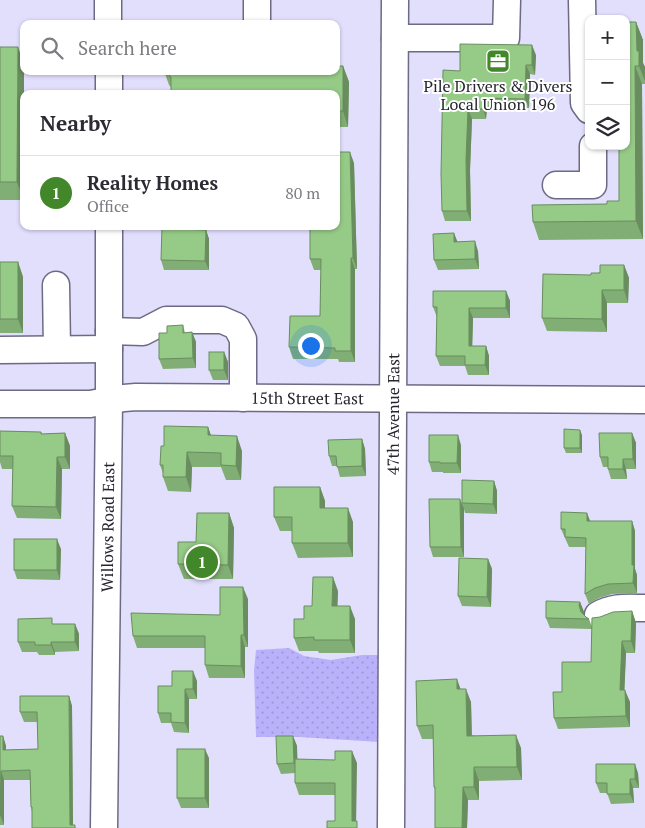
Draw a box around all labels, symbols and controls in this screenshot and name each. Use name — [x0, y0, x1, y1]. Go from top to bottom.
map controls — [585, 15, 630, 150]
button: + — [585, 15, 630, 60]
search box — [20, 20, 340, 75]
icon: search — [38, 34, 66, 62]
text: Search here — [78, 35, 177, 60]
office icon: Pile Drivers & Divers Local Union 196 — [485, 48, 511, 74]
button: − — [585, 60, 630, 105]
place label: Pile Drivers & Divers Local Union 196 — [423, 75, 573, 115]
button: layers — [585, 105, 630, 150]
text: Nearby — [40, 109, 111, 137]
text: Reality Homes — [87, 170, 218, 195]
text: 1 — [51, 182, 61, 204]
text: 80 m — [285, 182, 320, 204]
text: Office — [87, 195, 129, 217]
your location — [298, 333, 324, 359]
street label: 47th Avenue East — [382, 353, 404, 475]
street label: 15th Street East — [251, 387, 364, 409]
street label: Willows Road East — [96, 462, 119, 592]
pin: 1 — [186, 543, 218, 581]

